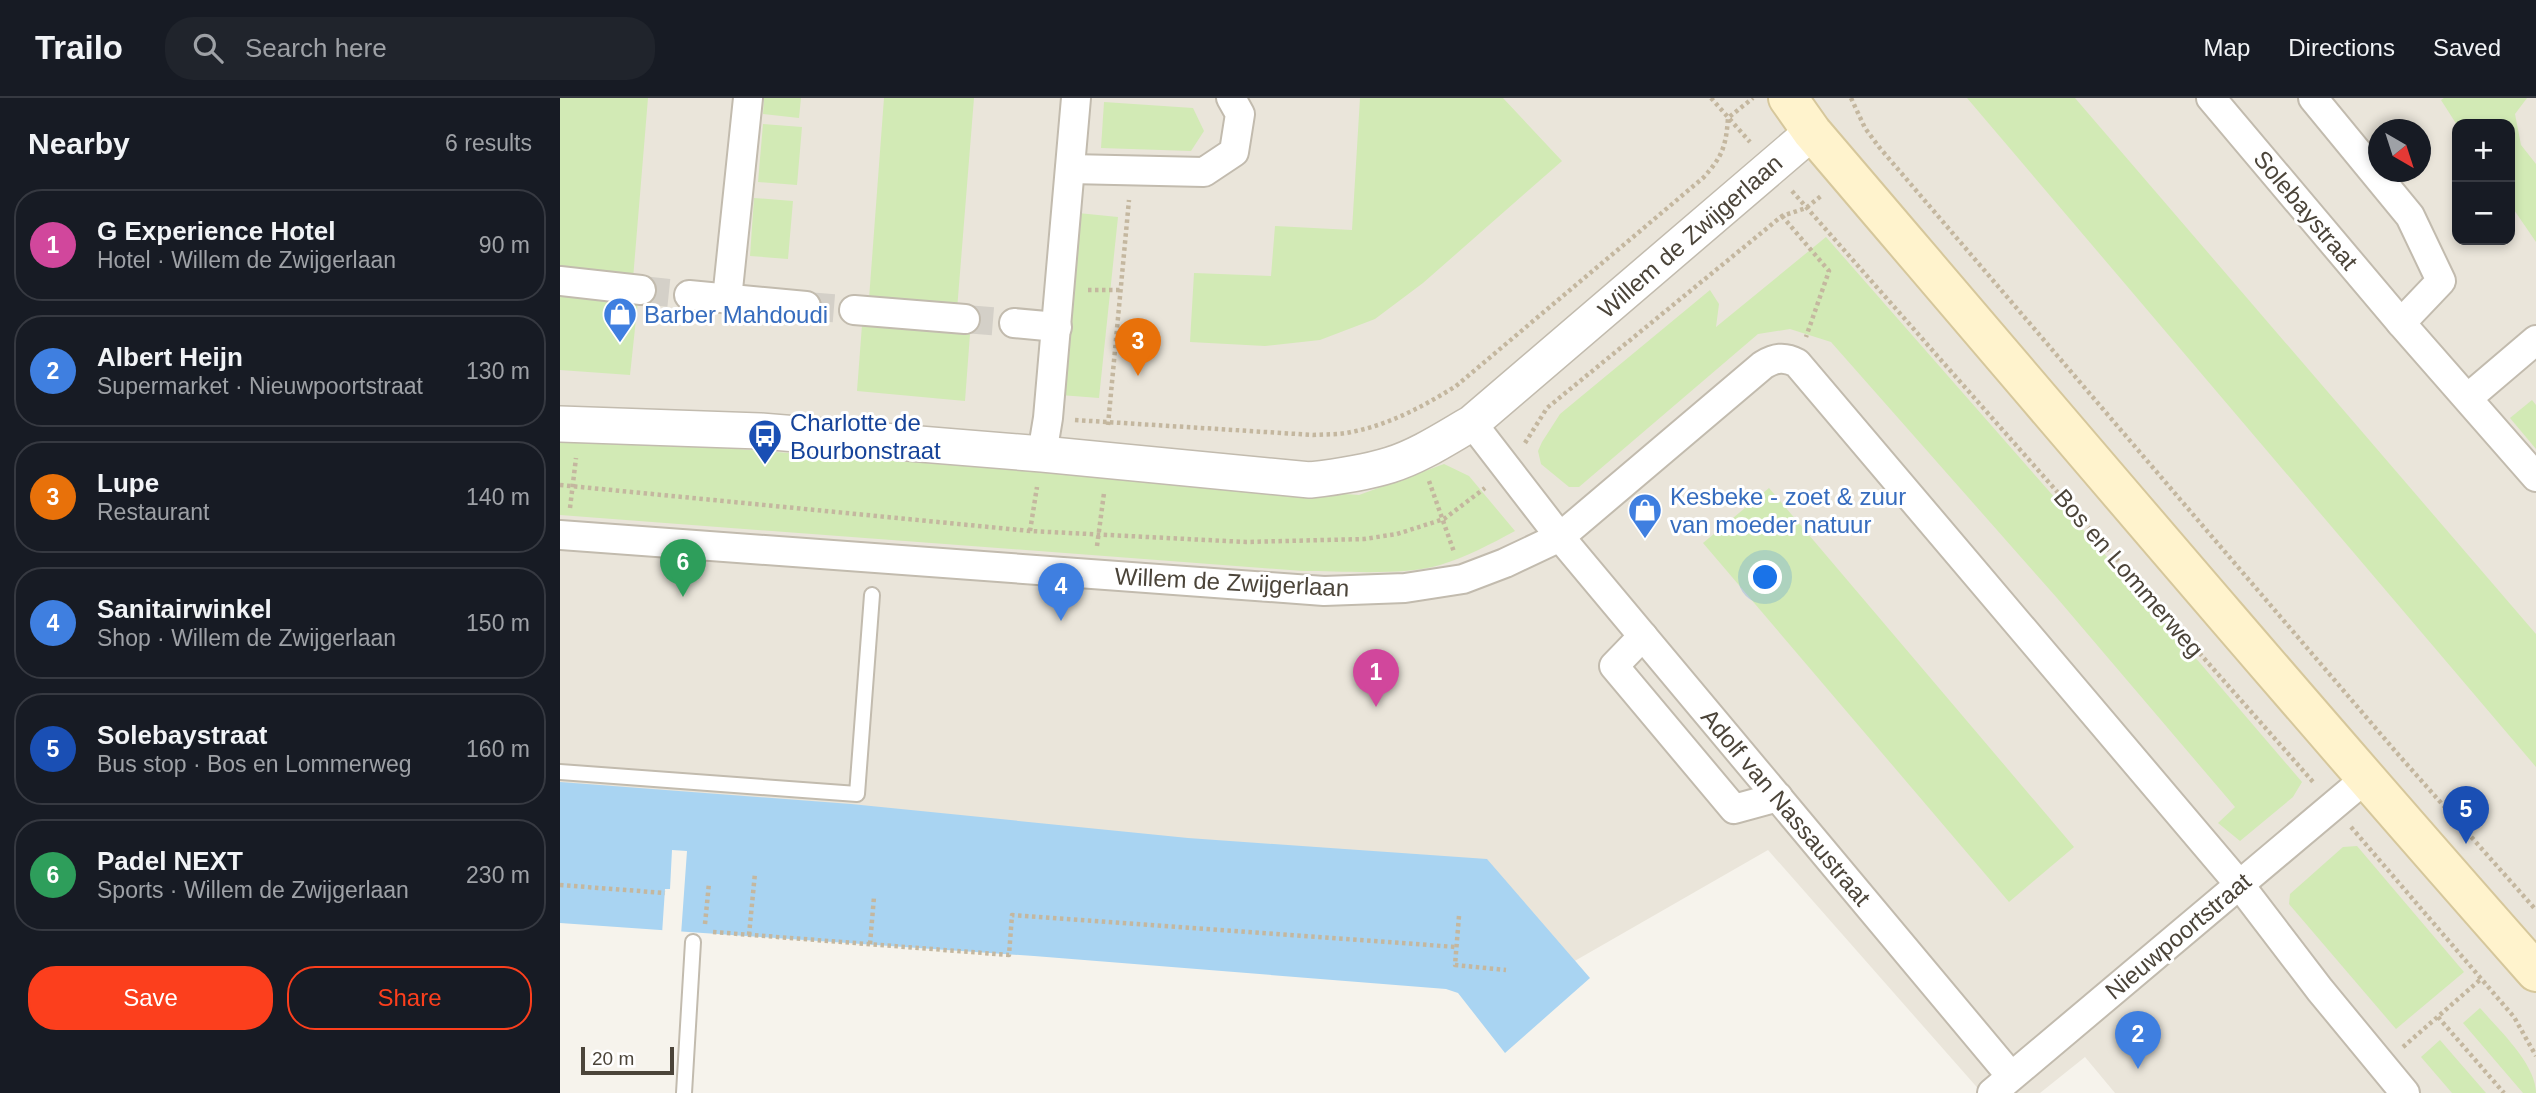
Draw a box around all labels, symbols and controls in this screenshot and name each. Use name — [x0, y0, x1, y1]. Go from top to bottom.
search box — [165, 17, 655, 80]
text: Trailo — [35, 29, 123, 66]
icon: search — [189, 29, 227, 67]
text: Search here — [245, 33, 387, 63]
text: Map — [2204, 34, 2250, 61]
text: Directions — [2288, 34, 2395, 61]
text: Saved — [2433, 34, 2501, 61]
north arrow — [2368, 119, 2431, 182]
map controls — [2452, 119, 2515, 245]
button: + — [2452, 119, 2515, 182]
text: Nearby — [28, 127, 130, 160]
text: 6 results — [445, 130, 532, 156]
street label: Solebaystraat — [2248, 145, 2364, 275]
street label: Willem de Zwijgerlaan — [1593, 149, 1787, 323]
button: − — [2452, 182, 2515, 245]
text: G Experience Hotel — [97, 216, 335, 246]
text: 1 — [47, 232, 59, 258]
text: 90 m — [479, 232, 530, 258]
text: Hotel · Willem de Zwijgerlaan — [97, 247, 396, 273]
shop icon: Barber Mahdoudi — [601, 295, 639, 344]
place label: Barber Mahdoudi — [644, 301, 828, 328]
pin: 3 — [1115, 318, 1161, 376]
text: Albert Heijn — [97, 342, 243, 372]
text: 2 — [47, 358, 59, 384]
text: 130 m — [466, 358, 530, 384]
text: Supermarket · Nieuwpoortstraat — [97, 373, 423, 399]
place label: Charlotte de Bourbonstraat — [790, 409, 941, 464]
bus stop icon: Charlotte de Bourbonstraat — [746, 417, 784, 466]
text: Lupe — [97, 468, 159, 498]
place label: Kesbeke - zoet & zuur van moeder natuur — [1670, 483, 1906, 538]
text: 3 — [47, 484, 59, 510]
text: 140 m — [466, 484, 530, 510]
street label: Bos en Lommerweg — [2049, 484, 2209, 662]
shop icon: Kesbeke - zoet & zuur van moeder natuur — [1626, 491, 1664, 540]
text: Restaurant — [97, 499, 210, 525]
pin: 6 — [660, 539, 706, 597]
your location — [1748, 560, 1782, 594]
street label: Willem de Zwijgerlaan — [1114, 562, 1350, 602]
pin: 4 — [1038, 563, 1084, 621]
text: Sanitairwinkel — [97, 594, 272, 624]
text: 4 — [47, 610, 59, 636]
text: 150 m — [466, 610, 530, 636]
text: Shop · Willem de Zwijgerlaan — [97, 625, 396, 651]
pin: 1 — [1353, 649, 1399, 707]
street label: Adolf van Nassaustraat — [1696, 703, 1876, 911]
text: Solebaystraat — [97, 720, 268, 750]
text: 5 — [47, 736, 59, 762]
text: 160 m — [466, 736, 530, 762]
text: Bus stop · Bos en Lommerweg — [97, 751, 411, 777]
pin: 5 — [2443, 786, 2489, 844]
text: Padel NEXT — [97, 846, 243, 876]
text: 6 — [47, 862, 59, 888]
text: 230 m — [466, 862, 530, 888]
street label: Nieuwpoortstraat — [2100, 867, 2256, 1005]
text: Sports · Willem de Zwijgerlaan — [97, 877, 409, 903]
button: Save — [28, 966, 273, 1030]
button: Share — [287, 966, 532, 1030]
pin: 2 — [2115, 1011, 2161, 1069]
scale bar — [581, 1044, 674, 1076]
text: 20 m — [592, 1048, 634, 1069]

